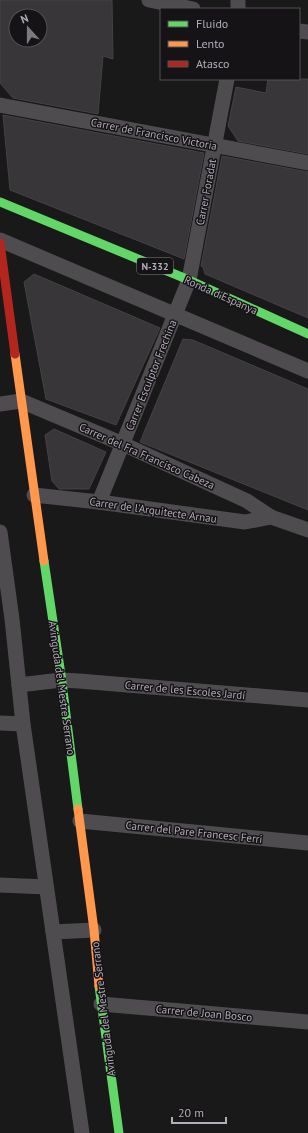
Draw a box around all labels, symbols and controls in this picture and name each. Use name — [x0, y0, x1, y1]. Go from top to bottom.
north arrow — [8, 8, 48, 48]
legend — [160, 8, 300, 80]
text: N — [19, 11, 30, 26]
text: Fluido — [196, 16, 228, 31]
text: Lento — [196, 36, 225, 51]
text: Atasco — [196, 56, 229, 71]
street label: Carrer de Francisco Victoria — [90, 115, 218, 153]
street label: Carrer Foradat — [193, 157, 219, 226]
road number: N-332 — [137, 258, 173, 274]
street label: Ronda d'Espanya — [182, 273, 260, 317]
street label: Carrer Esculptor Frechina — [122, 318, 180, 432]
street label: Carrer del Fra Francisco Cabeza — [77, 420, 217, 492]
street label: Carrer de l'Arquitecte Arnau — [88, 494, 218, 526]
street label: Avinguda del Mestre Serrano — [46, 620, 78, 756]
street label: Carrer de les Escoles Jardí — [124, 678, 246, 702]
street label: Carrer del Pare Francesc Ferri — [125, 818, 263, 846]
street label: Avinguda del Mestre Serrano — [88, 941, 118, 1077]
street label: Carrer de Joan Bosco — [155, 1002, 253, 1024]
scale bar — [172, 1099, 226, 1125]
text: 20 m — [178, 1105, 204, 1120]

